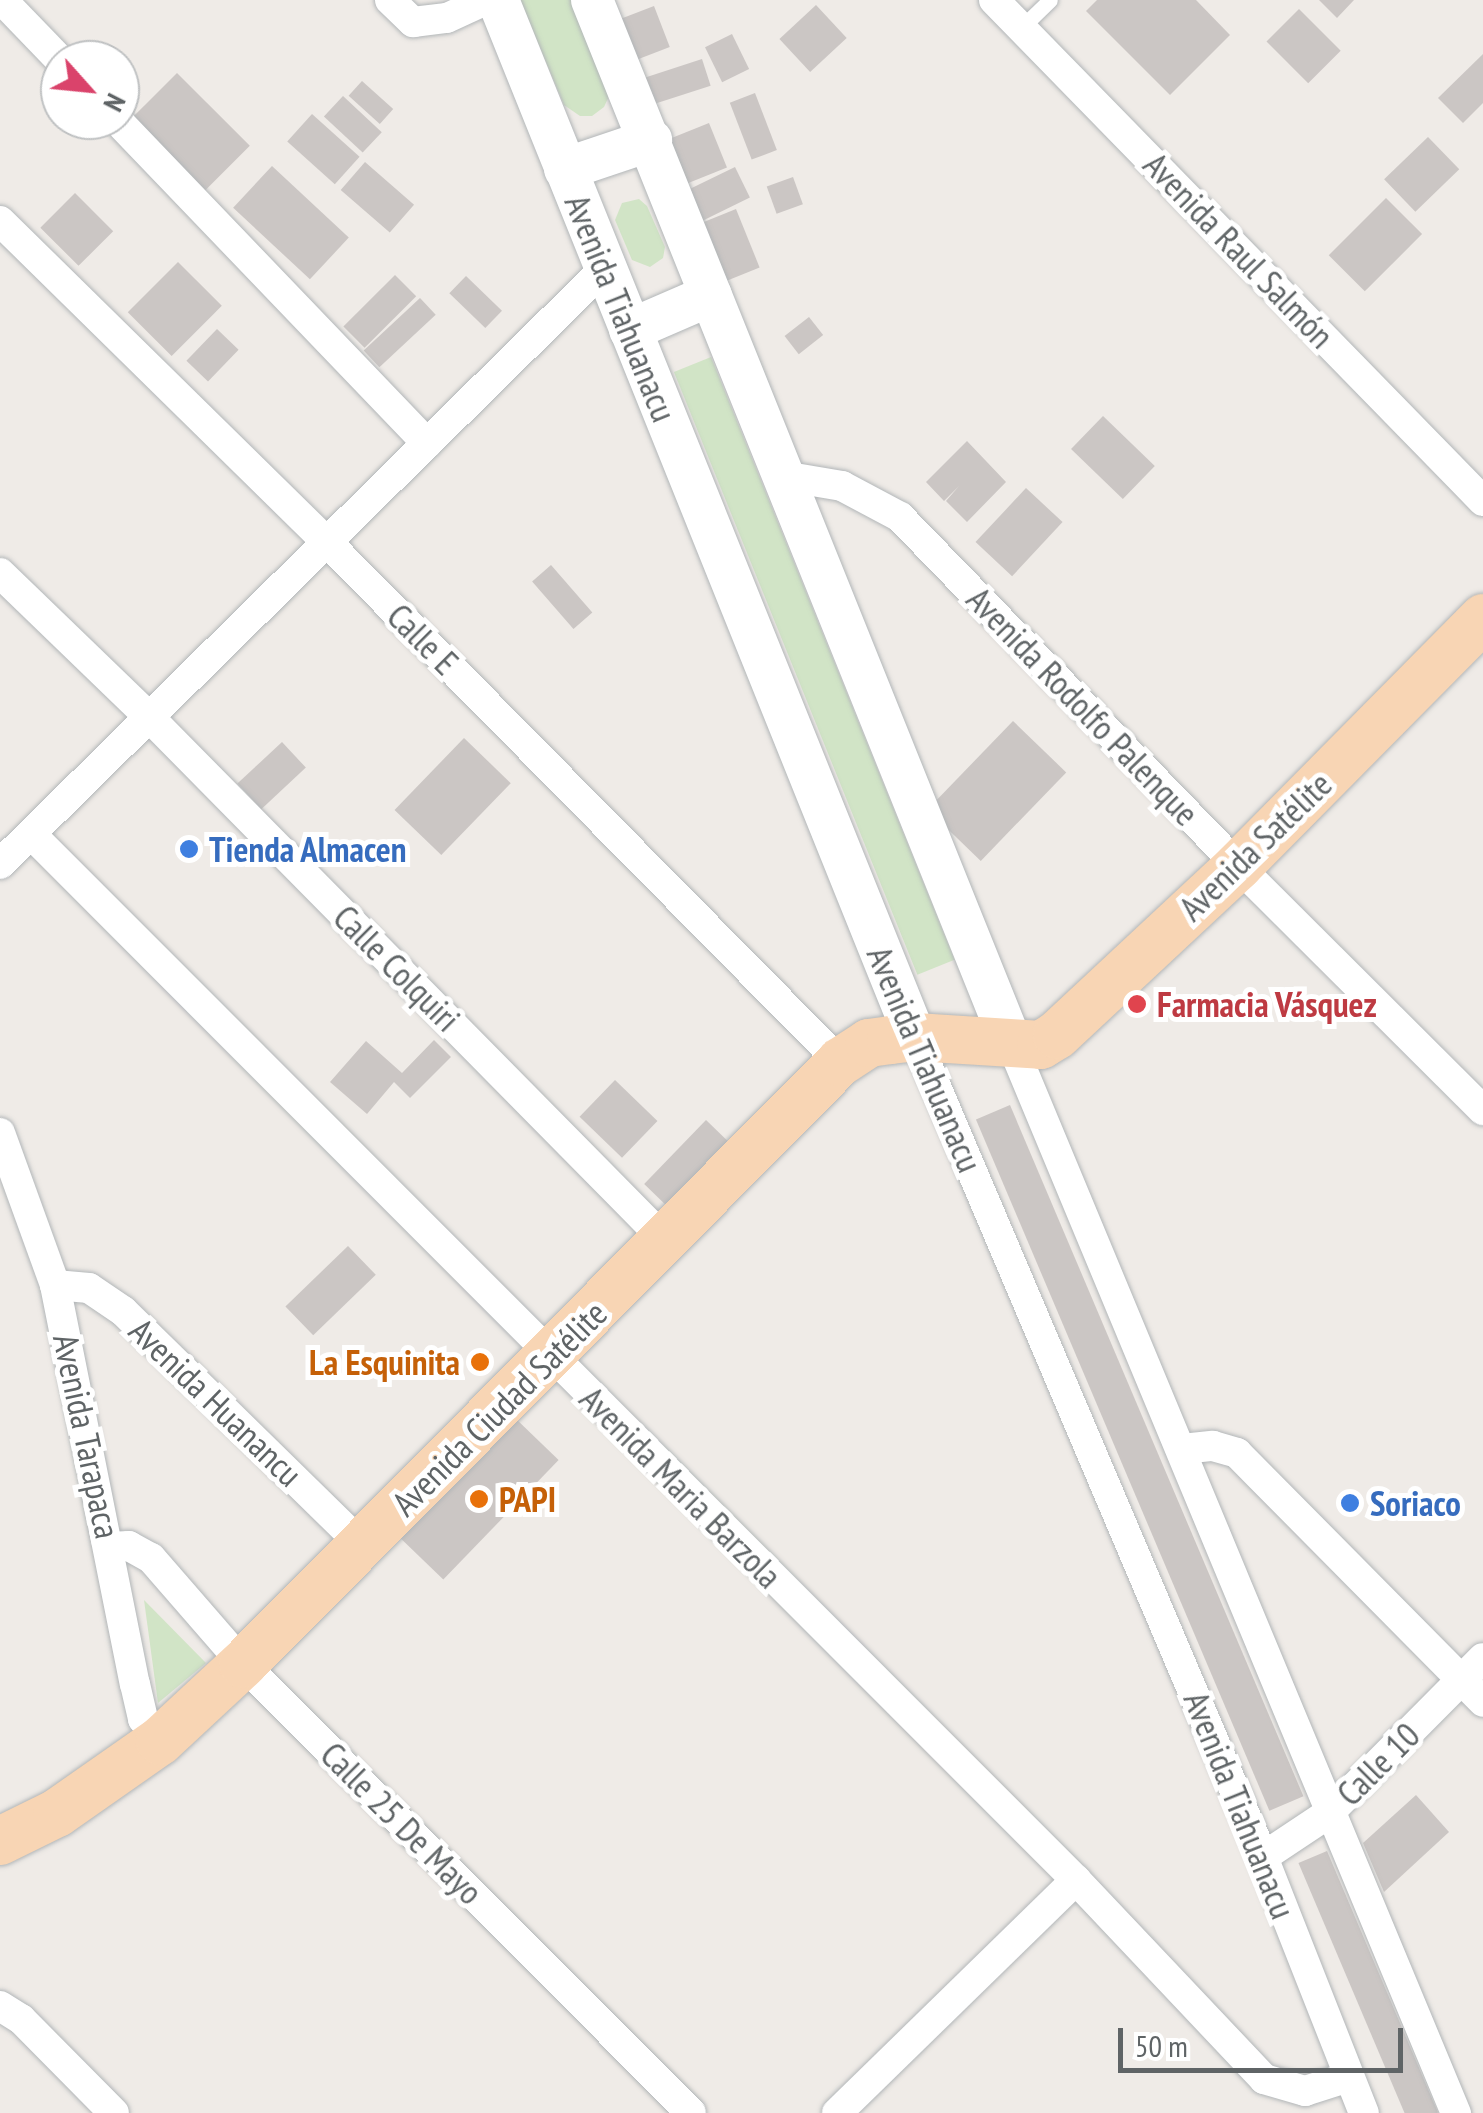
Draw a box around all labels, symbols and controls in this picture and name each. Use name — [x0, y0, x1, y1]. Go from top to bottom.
north arrow — [40, 40, 140, 140]
text: N — [95, 88, 135, 118]
street label: Avenida Raul Salmón — [1135, 144, 1343, 356]
street label: Avenida Tiahuanacu — [556, 188, 686, 428]
street label: Avenida Rodolfo Palenque — [959, 578, 1207, 834]
street label: Calle E — [379, 595, 467, 683]
street label: Avenida Satélite — [1170, 763, 1340, 929]
place label: Tienda Almacen — [209, 828, 408, 870]
marker: Tienda Almacen — [178, 838, 200, 860]
street label: Calle Colquiri — [325, 896, 469, 1040]
street label: Avenida Tiahuanacu — [858, 939, 992, 1179]
place label: Farmacia Vásquez — [1157, 983, 1378, 1025]
marker: Farmacia Vásquez — [1126, 993, 1148, 1015]
street label: Avenida Ciudad Satélite — [383, 1292, 615, 1524]
street label: Avenida Huanancu — [121, 1309, 311, 1495]
street label: Avenida Tarapaca — [45, 1329, 129, 1543]
place label: La Esquinita — [309, 1341, 460, 1383]
marker: La Esquinita — [469, 1351, 491, 1373]
street label: Avenida Maria Barzola — [572, 1378, 790, 1596]
place label: PAPI — [499, 1478, 556, 1520]
place label: Soriaco — [1370, 1482, 1461, 1524]
marker: PAPI — [468, 1488, 490, 1510]
marker: Soriaco — [1339, 1492, 1361, 1514]
street label: Avenida Tiahuanacu — [1175, 1685, 1305, 1925]
street label: Calle 10 — [1328, 1714, 1428, 1814]
street label: Calle 25 De Mayo — [312, 1733, 492, 1913]
scale bar — [1123, 2008, 1408, 2070]
text: 50 m — [1135, 2026, 1188, 2065]

